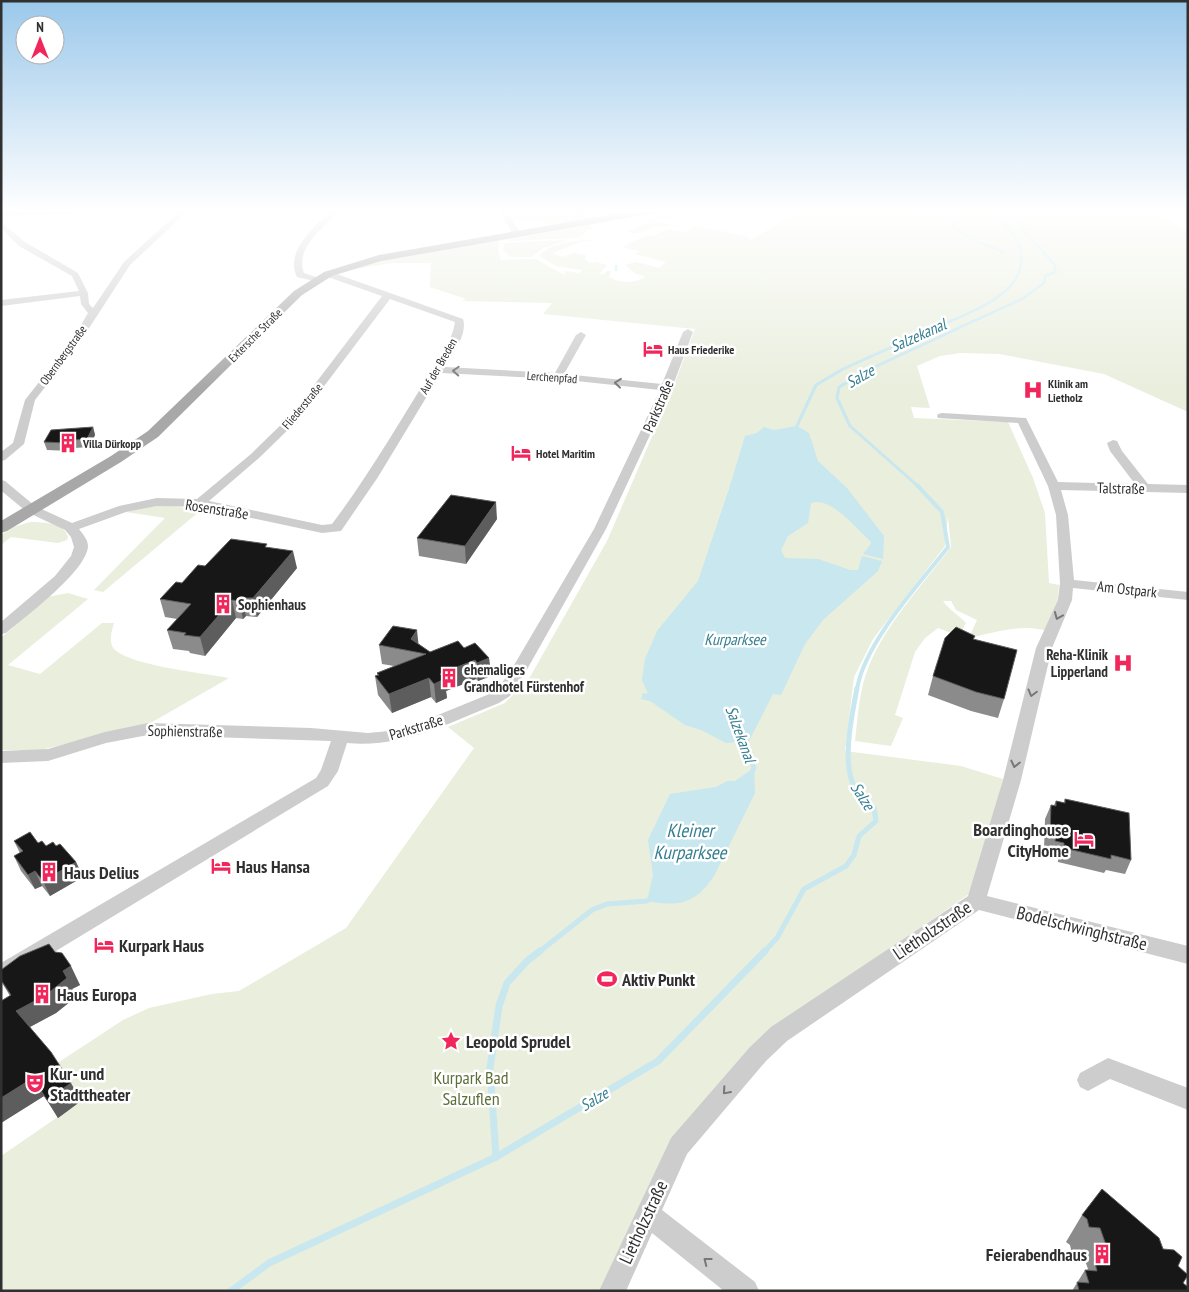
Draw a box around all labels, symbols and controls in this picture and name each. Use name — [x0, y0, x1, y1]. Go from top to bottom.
north arrow — [15, 15, 65, 65]
text: N — [36, 18, 44, 36]
street label: Extersche Straße — [225, 305, 285, 365]
water label: Salzekanal — [887, 313, 950, 356]
street label: Obernbergstraße — [36, 322, 90, 388]
street label: Auf der Breden — [416, 335, 460, 397]
hotel icon: Haus Friederike — [642, 338, 664, 360]
place label: Haus Friederike — [668, 342, 734, 357]
water label: Salze — [842, 359, 879, 392]
one-way arrow — [452, 366, 460, 377]
street label: Lerchenpfad — [526, 368, 578, 386]
place label: Klinik am Lietholz — [1048, 376, 1088, 405]
street label: Parkstraße — [638, 377, 678, 435]
one-way arrow — [614, 378, 622, 389]
hospital icon: Klinik am Lietholz — [1022, 379, 1044, 401]
street label: Fliederstraße — [279, 380, 325, 432]
building icon: Villa Dürkopp — [57, 432, 79, 454]
place label: Villa Dürkopp — [82, 436, 142, 451]
hotel icon: Hotel Maritim — [510, 442, 532, 464]
place label: Hotel Maritim — [536, 446, 595, 461]
street label: Talstraße — [1097, 478, 1145, 498]
street label: Rosenstraße — [184, 495, 250, 523]
street label: Am Ostpark — [1096, 576, 1158, 602]
building icon: Sophienhaus — [212, 593, 234, 615]
place label: Sophienhaus — [238, 595, 306, 614]
one-way arrow — [1054, 611, 1064, 620]
water label: Kurparksee — [704, 629, 767, 649]
place label: Reha-Klinik Lipperland — [1046, 645, 1109, 681]
hospital icon: Reha-Klinik Lipperland — [1112, 652, 1134, 674]
place label: ehemaliges Grandhotel Fürstenhof — [464, 660, 585, 696]
building icon: ehemaliges Grandhotel Fürstenhof — [438, 667, 460, 689]
one-way arrow — [1027, 689, 1038, 698]
water label: Salzekanal — [722, 703, 761, 766]
street label: Parkstraße — [387, 710, 445, 744]
street label: Sophienstraße — [147, 721, 223, 741]
one-way arrow — [1010, 759, 1021, 768]
water label: Salze — [847, 778, 880, 815]
water label: Kleiner Kurparksee — [654, 818, 728, 864]
place label: Boardinghouse CityHome — [973, 818, 1069, 862]
hotel icon: Boardinghouse CityHome — [1073, 828, 1095, 850]
hotel icon: Haus Hansa — [210, 855, 232, 877]
place label: Haus Hansa — [236, 855, 310, 878]
building icon: Haus Delius — [38, 861, 60, 883]
place label: Haus Delius — [64, 861, 139, 884]
street label: Lietholzstraße — [888, 895, 976, 965]
street label: Bodelschwinghstraße — [1014, 901, 1150, 955]
hotel icon: Kurpark Haus — [93, 934, 115, 956]
place label: Kurpark Haus — [119, 934, 204, 957]
sports icon: Aktiv Punkt — [596, 968, 618, 990]
place label: Aktiv Punkt — [621, 968, 696, 991]
building icon: Haus Europa — [31, 983, 53, 1005]
place label: Haus Europa — [57, 983, 137, 1006]
place icon: Leopold Sprudel — [440, 1030, 462, 1052]
place label: Leopold Sprudel — [466, 1030, 571, 1053]
place label: Kur- und Stadttheater — [50, 1062, 131, 1106]
park label: Kurpark Bad Salzuflen — [433, 1066, 509, 1110]
theatre icon: Kur- und Stadttheater — [24, 1072, 46, 1094]
water label: Salze — [576, 1082, 613, 1115]
one-way arrow — [723, 1085, 732, 1094]
street label: Lietholzstraße — [614, 1177, 672, 1267]
place label: Feierabendhaus — [986, 1243, 1087, 1266]
building icon: Feierabendhaus — [1091, 1243, 1113, 1265]
one-way arrow — [703, 1258, 713, 1267]

